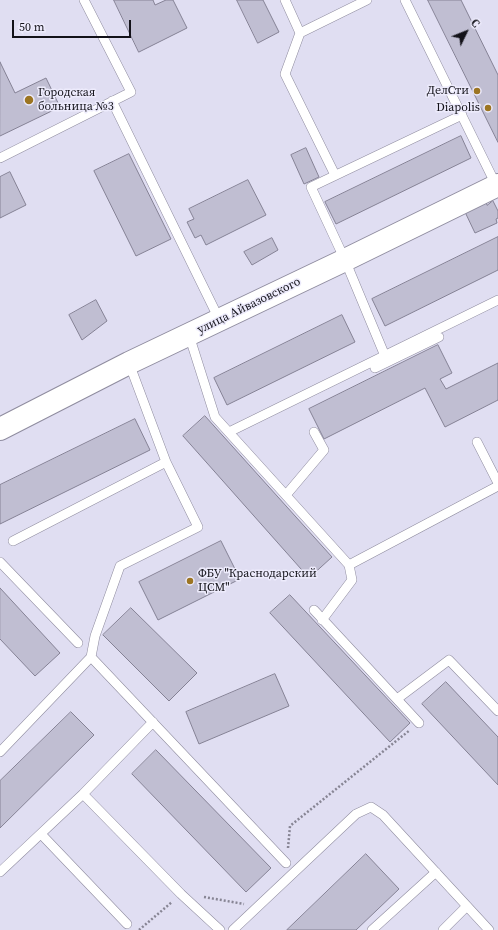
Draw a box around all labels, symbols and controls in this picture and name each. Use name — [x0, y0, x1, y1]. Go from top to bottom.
scale bar — [14, 12, 133, 38]
north arrow — [446, 12, 486, 52]
text: С — [467, 16, 483, 31]
text: 50 m — [19, 19, 45, 35]
place label: ДелСти — [427, 84, 469, 98]
place label: Городская больница №3 — [38, 86, 114, 114]
marker: ДелСти — [472, 86, 482, 96]
marker: Городская больница №3 — [23, 94, 35, 106]
place label: Diapolis — [436, 101, 480, 115]
marker: Diapolis — [483, 103, 493, 113]
street label: улица Айвазовского — [195, 275, 303, 337]
place label: ФБУ "Краснодарский ЦСМ" — [198, 567, 317, 595]
marker: ФБУ "Краснодарский ЦСМ" — [185, 576, 195, 586]

